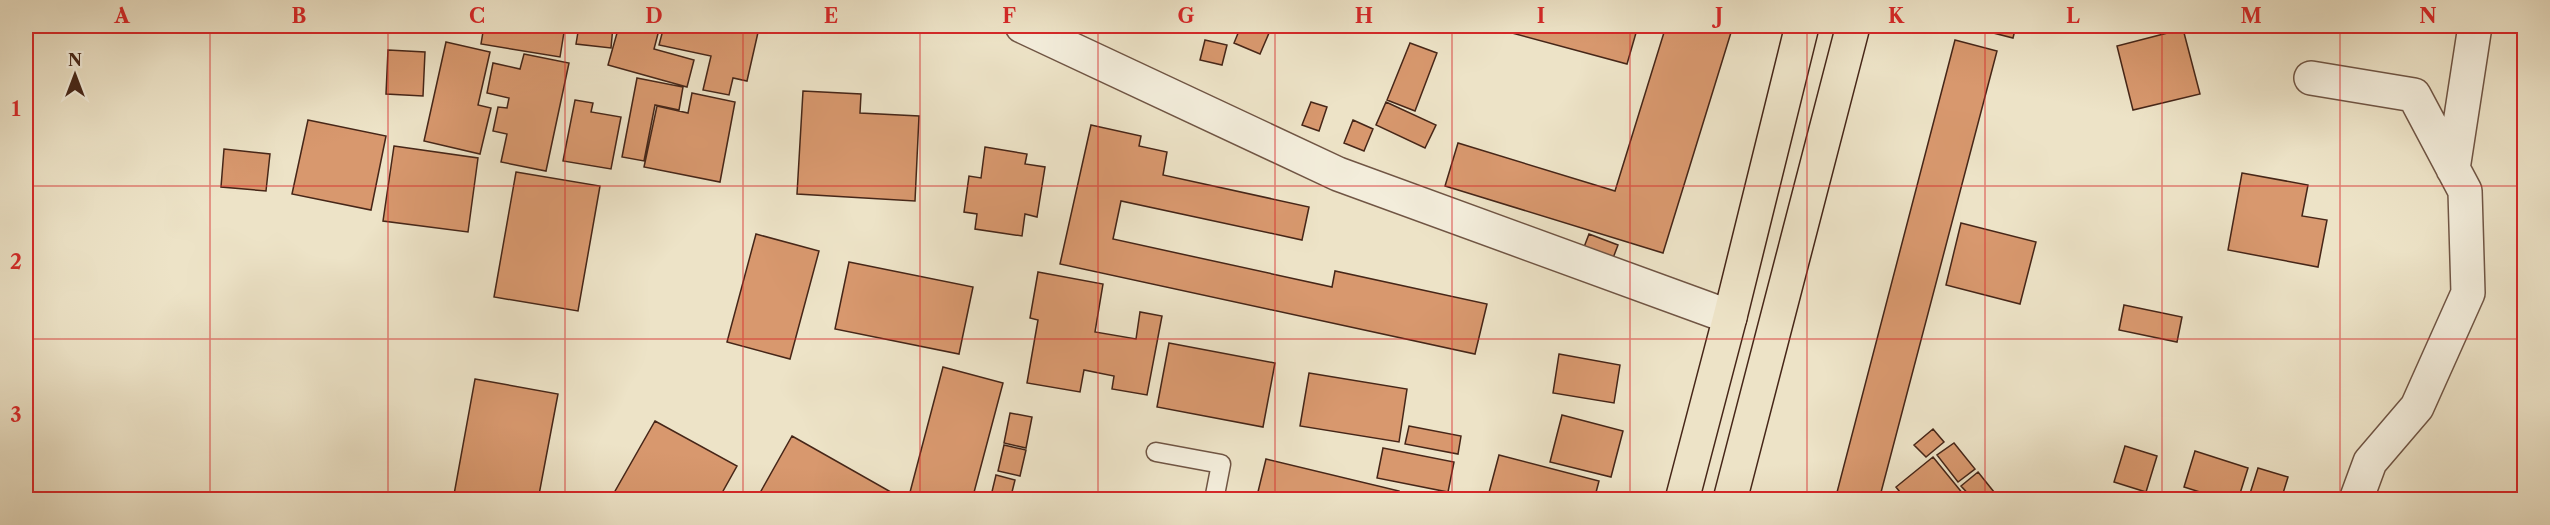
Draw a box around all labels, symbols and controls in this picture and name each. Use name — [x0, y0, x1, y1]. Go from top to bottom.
text: A — [113, 4, 130, 28]
text: B — [292, 4, 307, 28]
text: C — [469, 4, 485, 28]
text: D — [645, 4, 663, 28]
text: E — [824, 4, 838, 28]
text: F — [1002, 4, 1016, 28]
text: G — [1178, 4, 1195, 28]
text: H — [1355, 4, 1373, 28]
text: I — [1537, 4, 1545, 28]
text: J — [1711, 4, 1723, 28]
text: K — [1888, 4, 1905, 28]
text: L — [2066, 4, 2080, 28]
text: M — [2240, 4, 2262, 28]
text: N — [2419, 4, 2437, 28]
north arrow — [45, 45, 105, 105]
text: N — [68, 50, 82, 70]
text: 1 — [12, 97, 21, 121]
text: 2 — [10, 250, 22, 274]
text: 3 — [10, 403, 22, 427]

